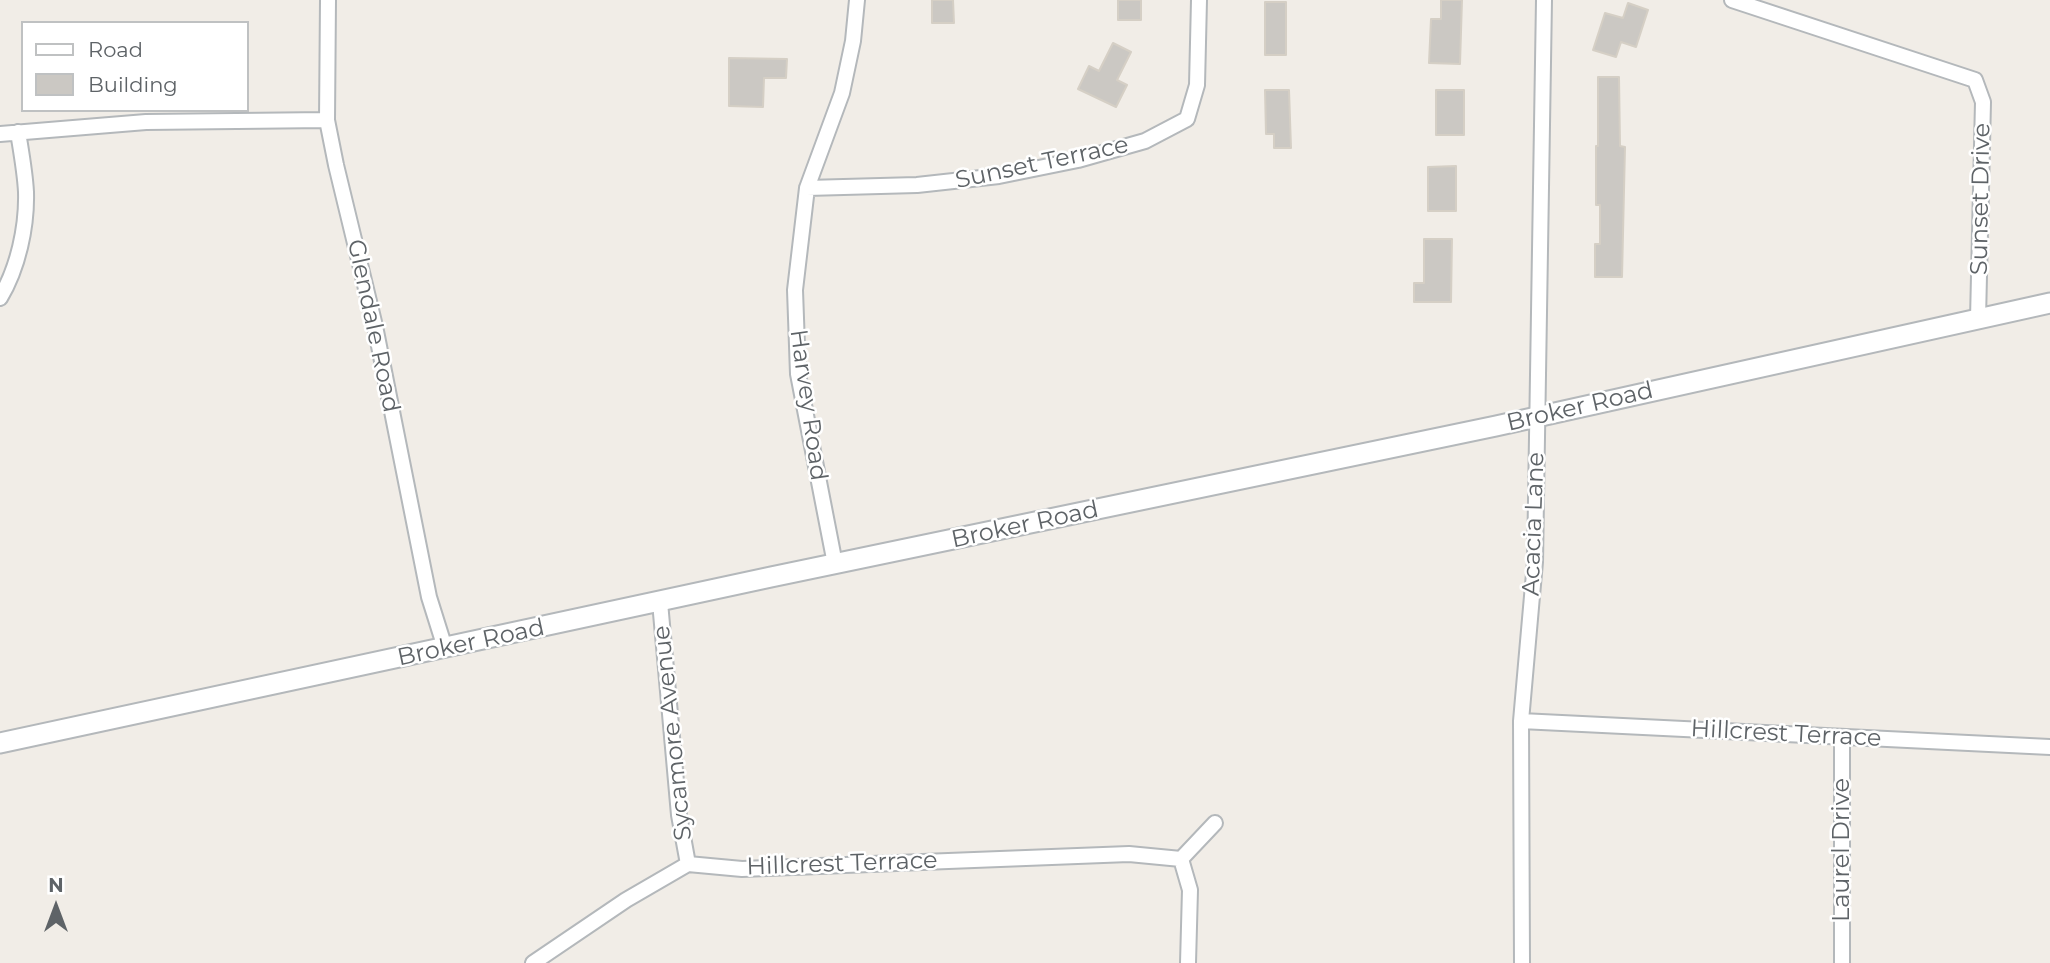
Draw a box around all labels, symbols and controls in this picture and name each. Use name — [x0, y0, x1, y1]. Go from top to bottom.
legend — [21, 21, 248, 112]
text: Road — [88, 37, 143, 62]
text: Building — [88, 72, 178, 97]
street label: Sunset Drive — [1965, 123, 1997, 275]
street label: Sunset Terrace — [953, 131, 1131, 195]
street label: Glendale Road — [341, 237, 405, 415]
street label: Harvey Road — [783, 327, 833, 483]
street label: Broker Road — [1504, 376, 1656, 438]
street label: Acacia Lane — [1517, 452, 1551, 596]
street label: Broker Road — [949, 495, 1101, 555]
street label: Broker Road — [395, 613, 547, 673]
street label: Sycamore Avenue — [647, 624, 699, 842]
street label: Hillcrest Terrace — [1690, 715, 1882, 753]
street label: Laurel Drive — [1828, 778, 1856, 922]
street label: Hillcrest Terrace — [746, 846, 938, 882]
north arrow — [21, 872, 91, 942]
text: N — [48, 874, 64, 897]

